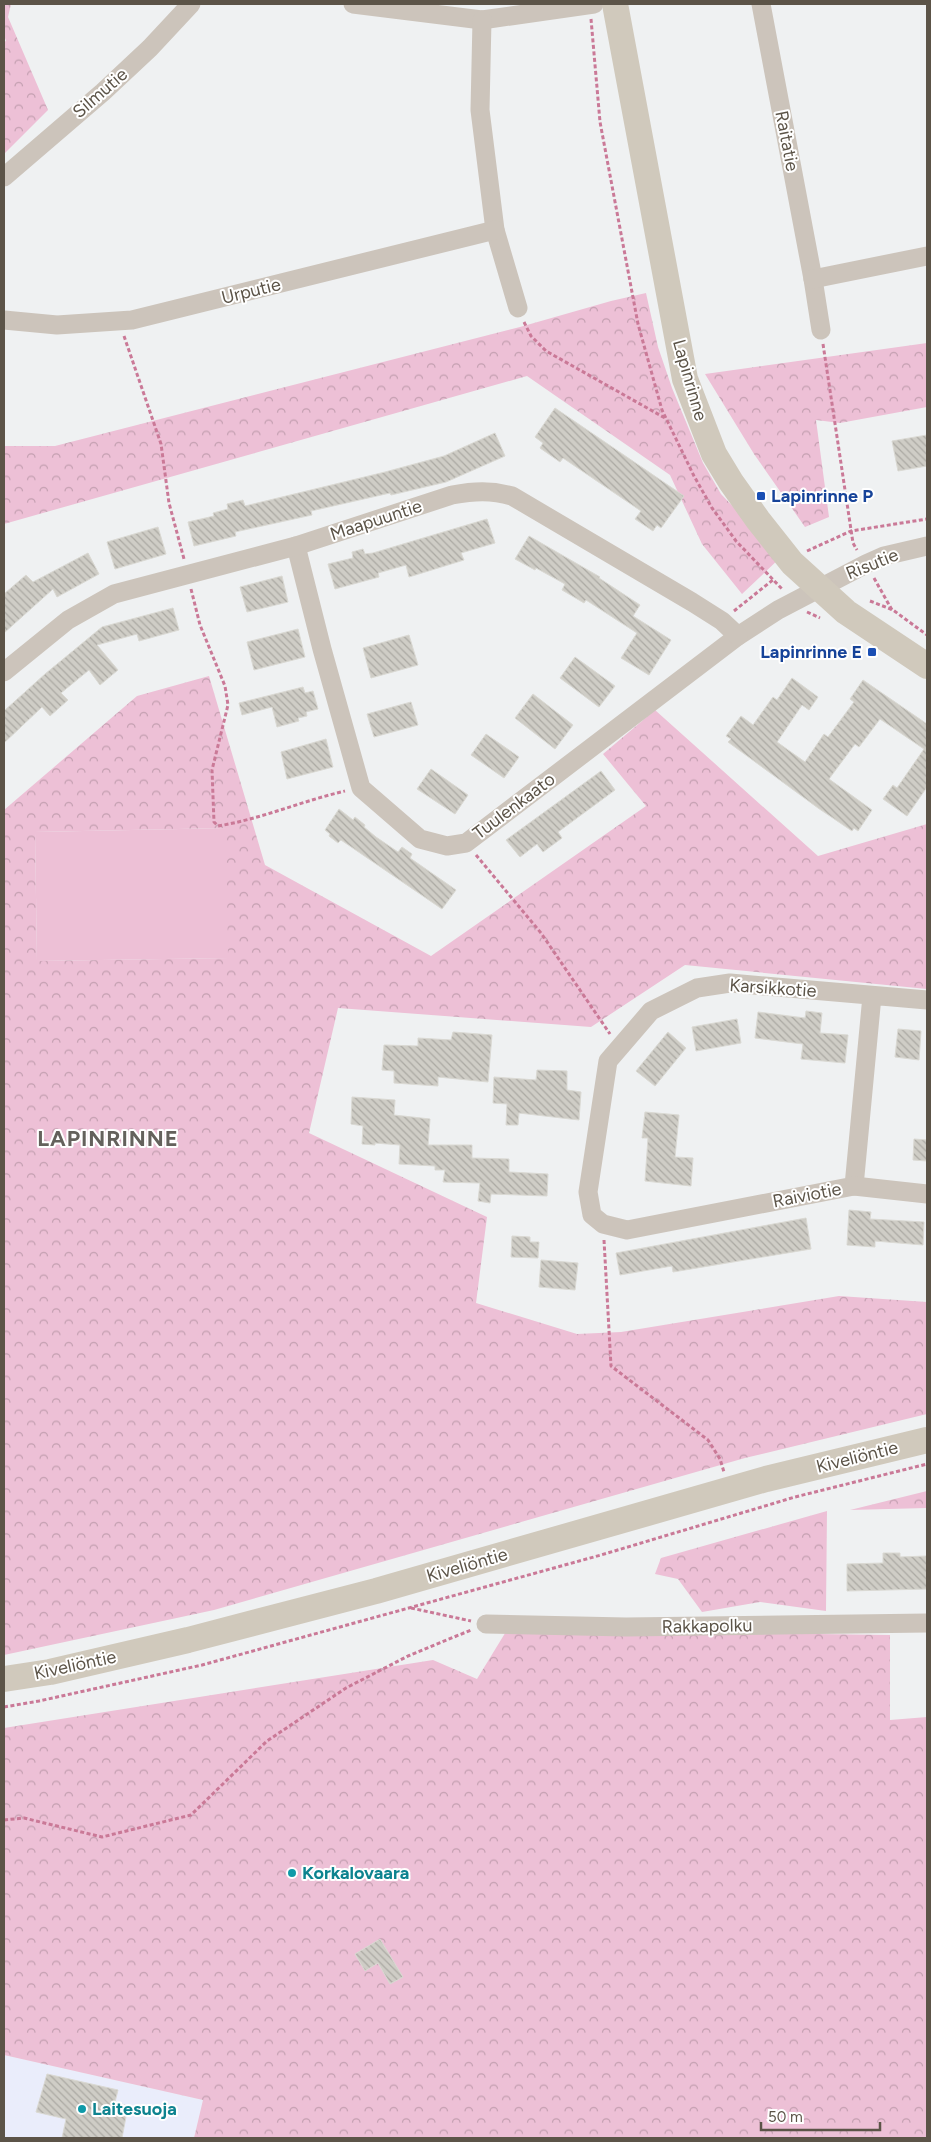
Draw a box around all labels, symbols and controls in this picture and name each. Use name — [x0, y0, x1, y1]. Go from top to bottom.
street label: Silmutie — [68, 63, 132, 123]
street label: Raitatie — [770, 109, 804, 173]
street label: Urputie — [219, 273, 283, 309]
street label: Lapinrinne — [668, 337, 712, 423]
place label: Lapinrinne P — [771, 485, 873, 507]
marker: Lapinrinne P — [755, 490, 767, 502]
street label: Maapuuntie — [327, 495, 425, 545]
street label: Risutie — [843, 543, 902, 584]
place label: Lapinrinne E — [760, 641, 862, 663]
marker: Lapinrinne E — [866, 646, 878, 658]
street label: Tuulenkaato — [469, 768, 559, 844]
street label: Karsikkotie — [729, 974, 817, 1002]
district label: LAPINRINNE — [37, 1125, 179, 1152]
street label: Raiviotie — [771, 1178, 843, 1212]
street label: Kiveliöntie — [814, 1436, 900, 1478]
street label: Kiveliöntie — [424, 1543, 510, 1587]
street label: Rakkapolku — [661, 1614, 753, 1638]
street label: Kiveliöntie — [32, 1646, 118, 1684]
place label: Korkalovaara — [302, 1862, 409, 1884]
marker: Korkalovaara — [286, 1867, 298, 1879]
place label: Laitesuoja — [92, 2098, 177, 2120]
scale bar — [761, 2100, 880, 2132]
marker: Laitesuoja — [76, 2103, 88, 2115]
text: 50 m — [768, 2108, 803, 2126]

